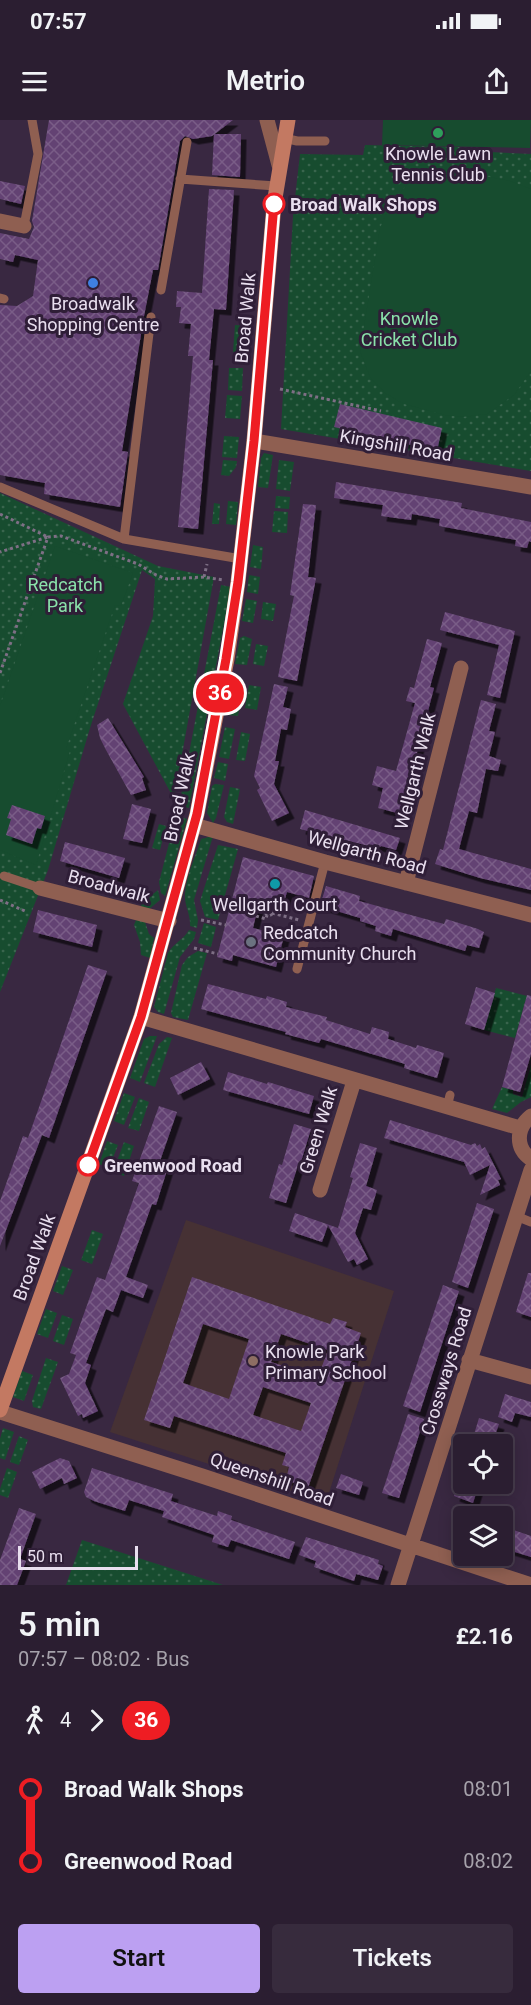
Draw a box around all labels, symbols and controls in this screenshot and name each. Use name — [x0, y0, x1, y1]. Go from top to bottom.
text: 07:57 — [30, 9, 87, 34]
icon: menu — [18, 65, 51, 98]
text: Metrio — [226, 65, 305, 97]
icon: share — [480, 65, 513, 98]
marker: Knowle Lawn Tennis Club — [431, 126, 445, 140]
place label: Knowle Lawn Tennis Club — [385, 143, 491, 185]
marker: Broad Walk Shops — [263, 193, 285, 215]
place label: Broad Walk Shops — [290, 194, 437, 215]
street label: Broad Walk — [231, 271, 259, 364]
marker: Broadwalk Shopping Centre — [86, 276, 100, 290]
place label: Broadwalk Shopping Centre — [27, 293, 159, 335]
park label: Knowle Cricket Club — [361, 308, 457, 350]
street label: Kingshill Road — [338, 425, 454, 465]
park label: Redcatch Park — [27, 574, 103, 616]
line badge: 36 — [193, 674, 247, 712]
text: 36 — [208, 681, 232, 705]
street label: Wellgarth Walk — [390, 710, 440, 832]
street label: Broad Walk — [159, 750, 199, 844]
street label: Wellgarth Road — [305, 826, 429, 878]
street label: Broadwalk — [66, 865, 153, 907]
marker: Wellgarth Court — [268, 877, 282, 891]
place label: Wellgarth Court — [212, 894, 338, 915]
place label: Redcatch Community Church — [263, 922, 416, 964]
marker: Redcatch Community Church — [244, 935, 258, 949]
street label: Green Walk — [295, 1083, 342, 1176]
marker: Greenwood Road — [77, 1154, 99, 1176]
place label: Greenwood Road — [104, 1155, 242, 1176]
street label: Broad Walk — [9, 1210, 60, 1303]
street label: Crossways Road — [416, 1304, 476, 1438]
place label: Knowle Park Primary School — [265, 1341, 387, 1383]
marker: Knowle Park Primary School — [246, 1354, 260, 1368]
map controls — [453, 1434, 513, 1566]
button: locate — [453, 1434, 513, 1494]
street label: Queenshill Road — [207, 1448, 337, 1510]
button: layers — [453, 1506, 513, 1566]
scale bar — [18, 1543, 138, 1570]
text: 50 m — [27, 1547, 63, 1566]
text: 5 min — [18, 1605, 101, 1644]
text: £2.16 — [456, 1624, 513, 1649]
text: 07:57 – 08:02 · Bus — [18, 1647, 190, 1671]
icon: walk — [18, 1704, 51, 1737]
icon: forward — [80, 1704, 113, 1737]
text: 4 — [60, 1708, 71, 1732]
text: 36 — [134, 1708, 158, 1732]
text: Broad Walk Shops — [64, 1777, 243, 1802]
text: 08:01 — [463, 1777, 513, 1801]
text: Greenwood Road — [64, 1849, 232, 1874]
text: 08:02 — [463, 1849, 513, 1873]
button: Start — [18, 1924, 260, 1993]
button: Tickets — [272, 1924, 513, 1993]

